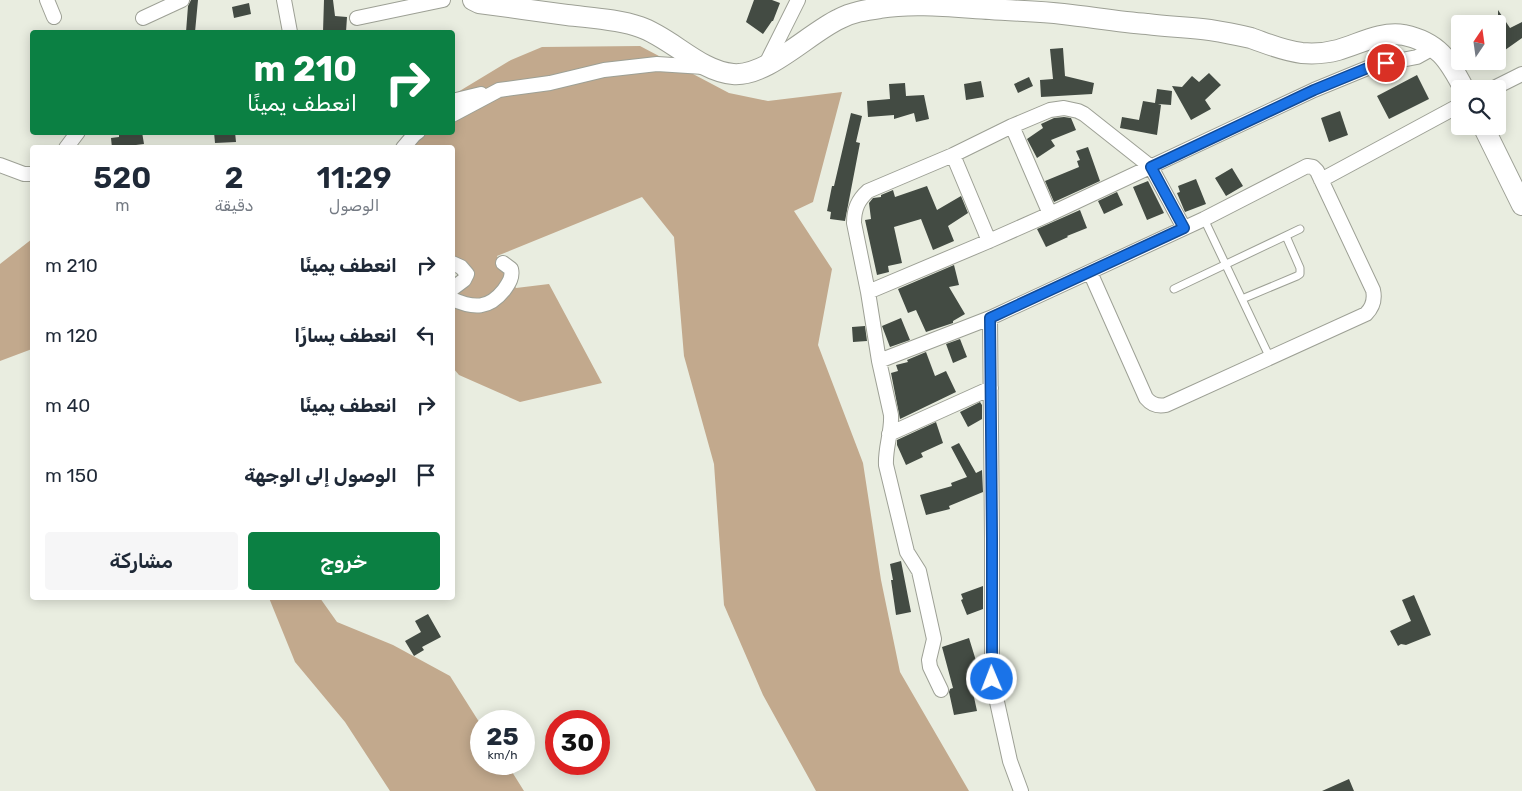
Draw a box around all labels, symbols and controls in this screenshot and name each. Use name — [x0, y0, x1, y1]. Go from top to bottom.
north arrow — [1451, 15, 1506, 70]
map controls — [1451, 15, 1506, 135]
pin — [1365, 42, 1407, 84]
text: 210 m — [254, 48, 357, 90]
icon: arrive — [1372, 49, 1400, 77]
icon: right — [375, 50, 440, 115]
button: search — [1451, 80, 1506, 135]
text: انعطف يمينًا — [247, 90, 357, 117]
text: 520 — [93, 160, 151, 196]
text: 2 — [224, 160, 243, 196]
text: 11:29 — [317, 160, 392, 196]
text: m — [115, 196, 129, 215]
text: دقيقة — [215, 196, 253, 215]
text: الوصول — [329, 196, 379, 215]
icon: right — [412, 251, 440, 279]
text: 210 m — [45, 254, 98, 277]
text: انعطف يمينًا — [300, 254, 397, 277]
icon: left — [412, 321, 440, 349]
text: 120 m — [45, 324, 98, 347]
text: انعطف يسارًا — [294, 324, 397, 347]
icon: right — [412, 391, 440, 419]
text: 40 m — [45, 394, 90, 417]
text: انعطف يمينًا — [300, 394, 397, 417]
icon: arrive — [412, 461, 440, 489]
text: 150 m — [45, 464, 98, 487]
text: الوصول إلى الوجهة — [244, 464, 397, 487]
button: مشاركة — [45, 532, 238, 590]
button: خروج — [248, 532, 440, 590]
position arrow — [965, 652, 1017, 704]
speed limit sign: 30 — [545, 710, 610, 775]
text: 25 — [486, 722, 519, 751]
text: km/h — [488, 748, 517, 762]

